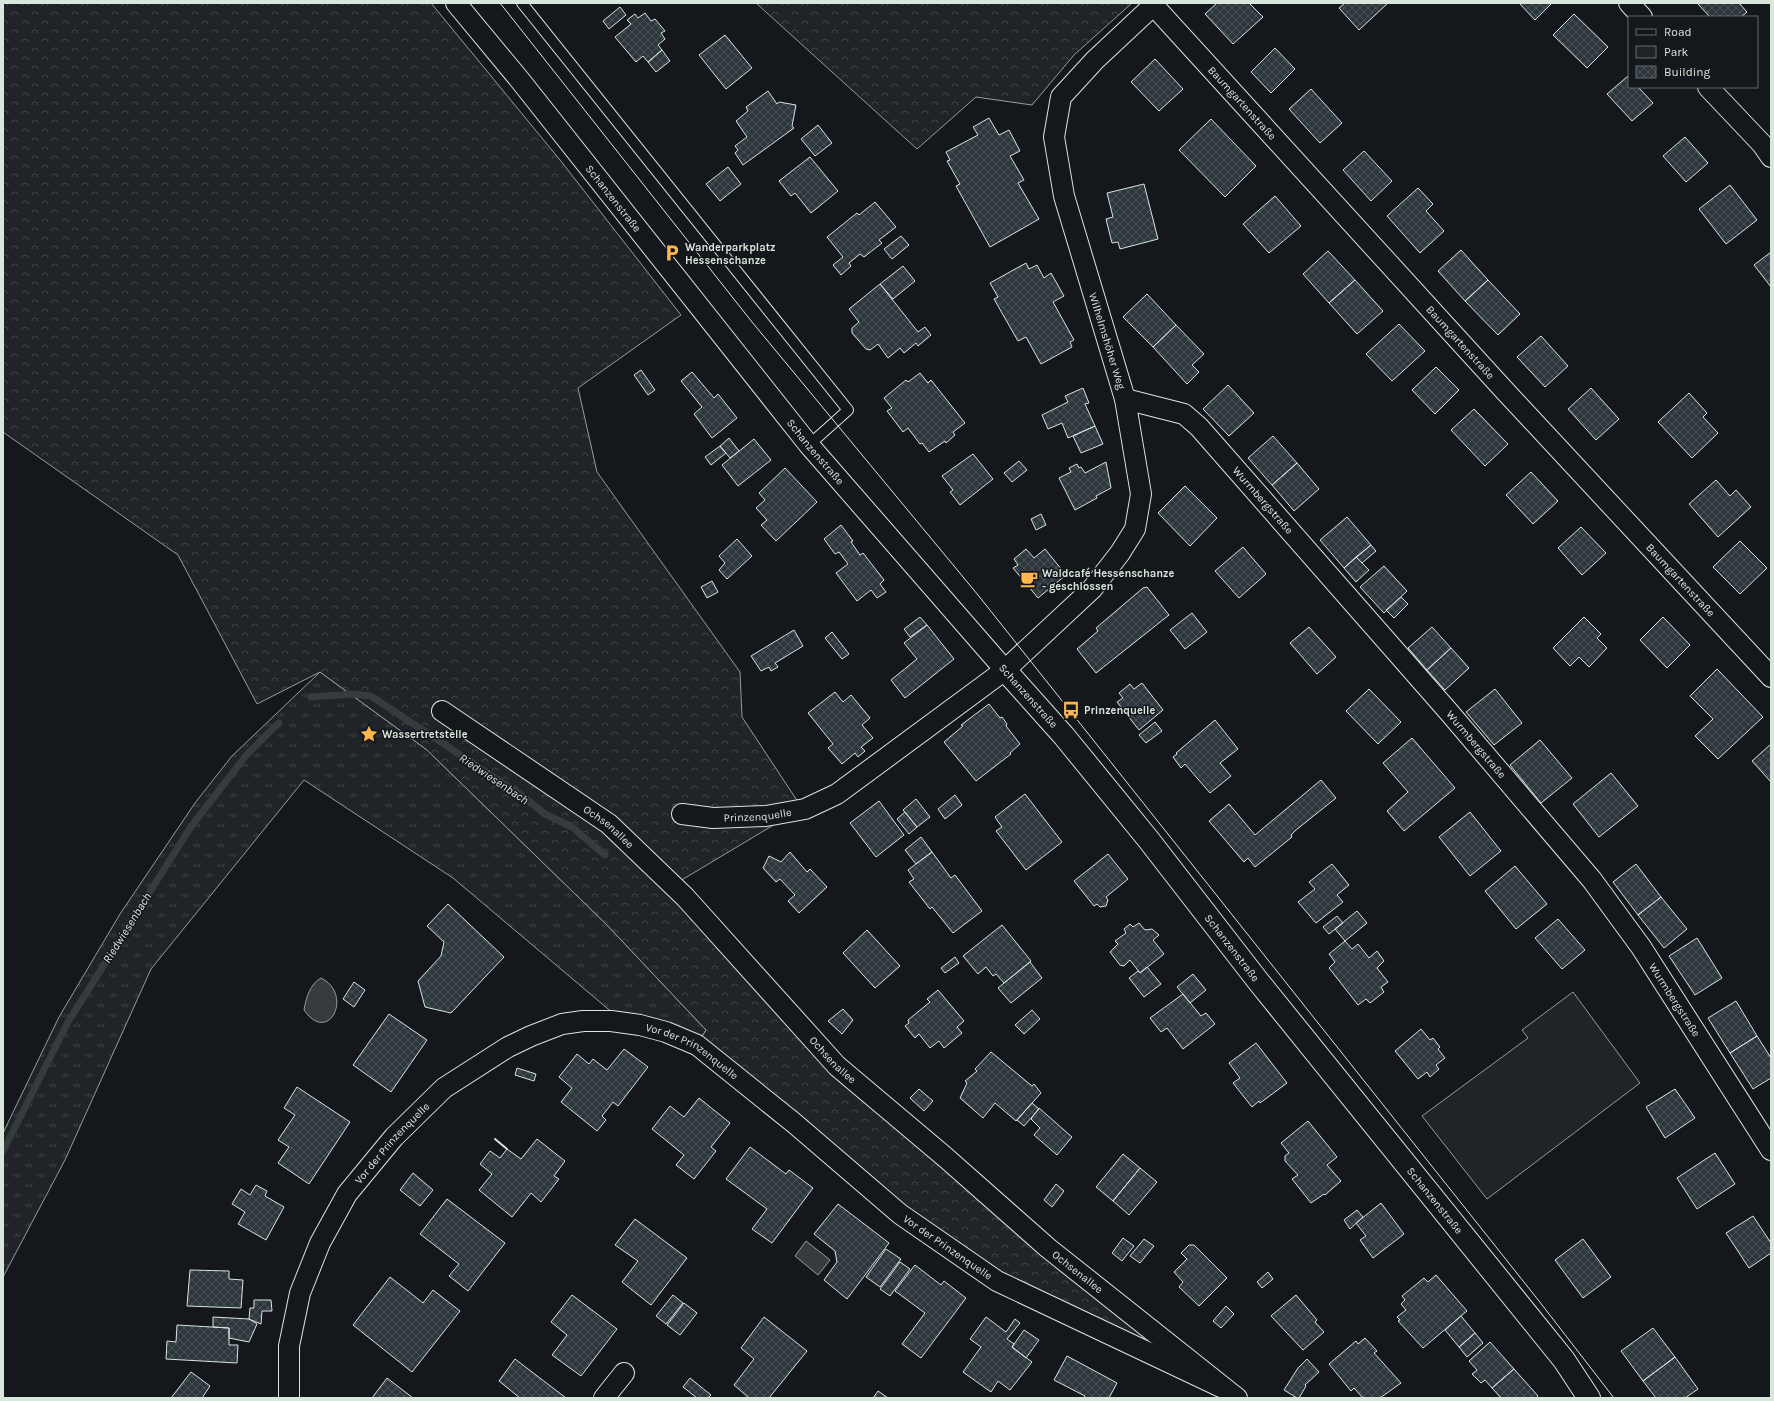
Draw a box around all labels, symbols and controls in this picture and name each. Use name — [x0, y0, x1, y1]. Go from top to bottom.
legend — [1628, 16, 1758, 88]
text: Road — [1664, 25, 1692, 39]
text: Park — [1664, 45, 1689, 59]
street label: Baumgartenstraße — [1205, 63, 1279, 143]
text: Building — [1664, 65, 1711, 79]
street label: Schanzenstraße — [583, 162, 644, 235]
place label: Wanderparkplatz Hessenschanze — [685, 241, 775, 267]
parking icon: Wanderparkplatz Hessenschanze — [662, 243, 682, 263]
street label: Wilhelmshöher Weg — [1086, 291, 1128, 392]
street label: Baumgartenstraße — [1424, 303, 1498, 382]
street label: Schanzenstraße — [784, 416, 847, 487]
street label: Wurmbergstraße — [1230, 464, 1296, 537]
street label: Baumgartenstraße — [1644, 541, 1718, 619]
place label: Waldcafé Hessenschanze - geschlossen — [1042, 567, 1175, 593]
cafe icon: Waldcafé Hessenschanze - geschlossen — [1019, 569, 1039, 589]
street label: Schanzenstraße — [996, 661, 1060, 731]
bus stop icon: Prinzenquelle — [1061, 700, 1081, 720]
place label: Prinzenquelle — [1084, 704, 1155, 717]
street label: Wurmbergstraße — [1444, 708, 1509, 781]
place icon: Wassertretstelle — [359, 724, 379, 744]
place label: Wassertretstelle — [382, 728, 468, 741]
water label: Riedwiesenbach — [457, 751, 531, 807]
street label: Ochsenallee — [581, 802, 637, 851]
street label: Prinzenquelle — [723, 805, 793, 824]
water label: Riedwiesenbach — [100, 890, 154, 966]
street label: Schanzenstraße — [1202, 912, 1263, 984]
street label: Wurmbergstraße — [1646, 960, 1703, 1039]
street label: Vor der Prinzenquelle — [644, 1020, 741, 1082]
street label: Ochsenallee — [807, 1034, 859, 1086]
street label: Vor der Prinzenquelle — [352, 1099, 432, 1186]
street label: Schanzenstraße — [1404, 1165, 1466, 1236]
street label: Vor der Prinzenquelle — [901, 1212, 995, 1283]
street label: Ochsenallee — [1050, 1248, 1106, 1296]

